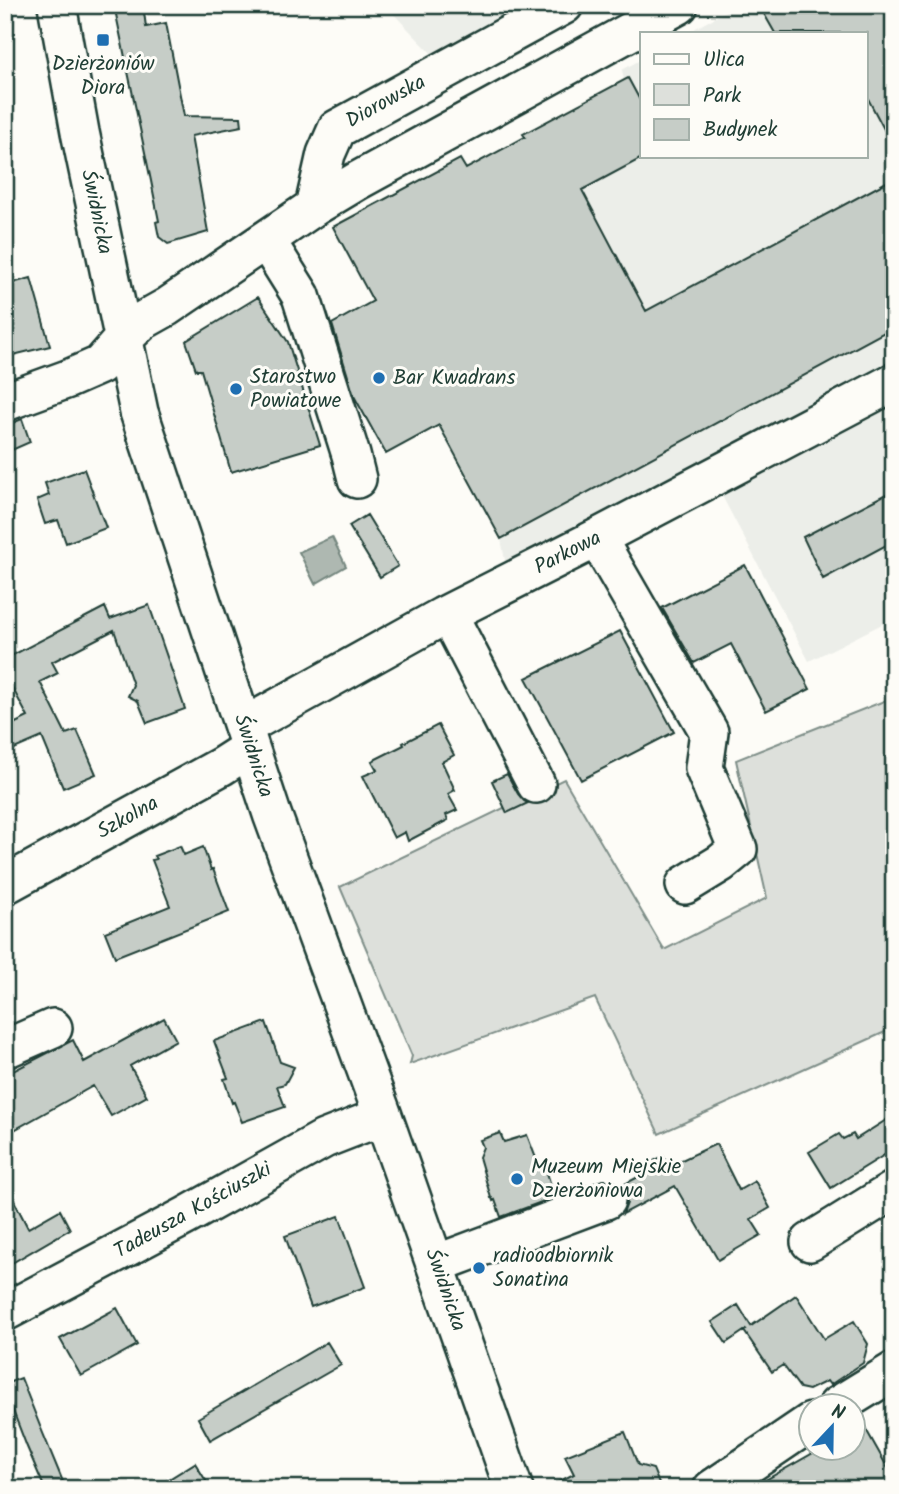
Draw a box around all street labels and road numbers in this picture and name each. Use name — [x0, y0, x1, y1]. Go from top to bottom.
street label: Diorowska — [340, 66, 432, 138]
street label: Świdnicka — [71, 167, 121, 257]
street label: Parkowa — [529, 522, 607, 584]
street label: Świdnicka — [224, 710, 282, 802]
street label: Szkolna — [91, 788, 165, 848]
street label: Tadeusza Kościuszki — [108, 1153, 279, 1268]
street label: Świdnicka — [415, 1244, 475, 1336]

